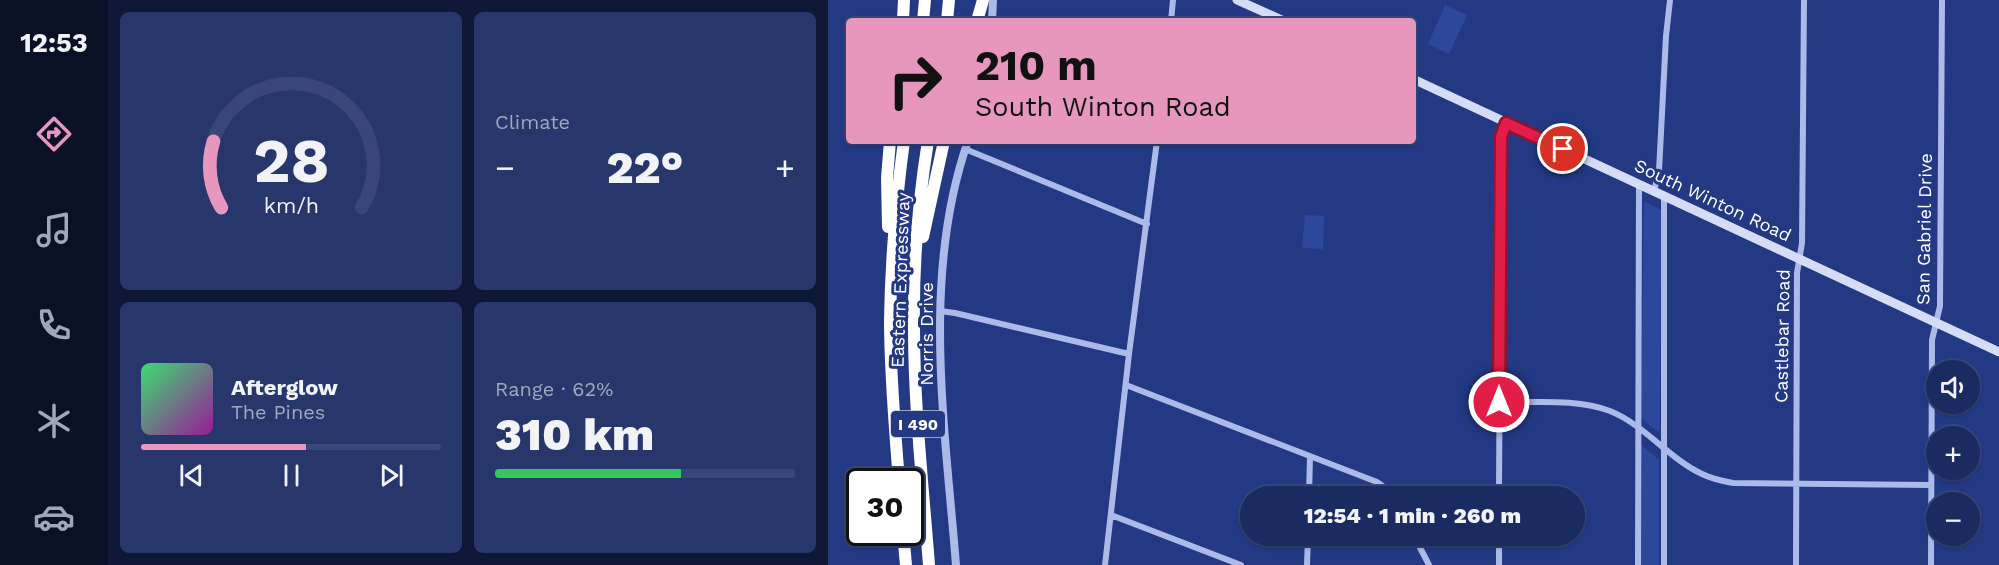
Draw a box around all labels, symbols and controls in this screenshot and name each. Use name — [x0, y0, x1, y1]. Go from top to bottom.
text: 12:53 — [20, 27, 88, 59]
text: 210 m — [975, 41, 1097, 90]
icon: right — [876, 42, 954, 120]
text: South Winton Road — [975, 91, 1231, 123]
text: Climate — [495, 110, 570, 134]
icon: directions — [33, 113, 75, 155]
pin — [1537, 123, 1588, 174]
text: 28 — [253, 124, 329, 197]
icon: arrive — [1546, 132, 1579, 165]
text: 22° — [607, 141, 683, 194]
text: − — [495, 148, 515, 187]
text: + — [775, 148, 795, 187]
street label: San Gabriel Drive — [1912, 153, 1936, 305]
street label: South Winton Road — [1631, 154, 1795, 246]
street label: Eastern Expressway — [886, 191, 914, 368]
text: km/h — [263, 193, 319, 218]
icon: music — [33, 209, 75, 251]
street label: Castlebar Road — [1770, 269, 1794, 403]
street label: Norris Drive — [916, 282, 937, 386]
icon: phone — [33, 304, 75, 346]
map controls — [1926, 360, 1980, 546]
button: sound — [1926, 360, 1980, 414]
position arrow — [1467, 370, 1531, 434]
text: Afterglow — [231, 375, 338, 400]
text: Range · 62% — [495, 377, 613, 401]
icon: climate — [33, 400, 75, 442]
text: The Pines — [231, 400, 325, 424]
text: 310 km — [495, 408, 654, 461]
road number: I 490 — [891, 411, 945, 437]
button: + — [1926, 426, 1980, 480]
icon: previous — [175, 459, 208, 492]
icon: pause — [275, 459, 308, 492]
icon: next — [375, 459, 408, 492]
speed limit sign: 30 — [846, 468, 924, 546]
button: − — [1926, 492, 1980, 546]
icon: car — [33, 496, 75, 538]
text: 12:54 · 1 min · 260 m — [1304, 503, 1521, 528]

